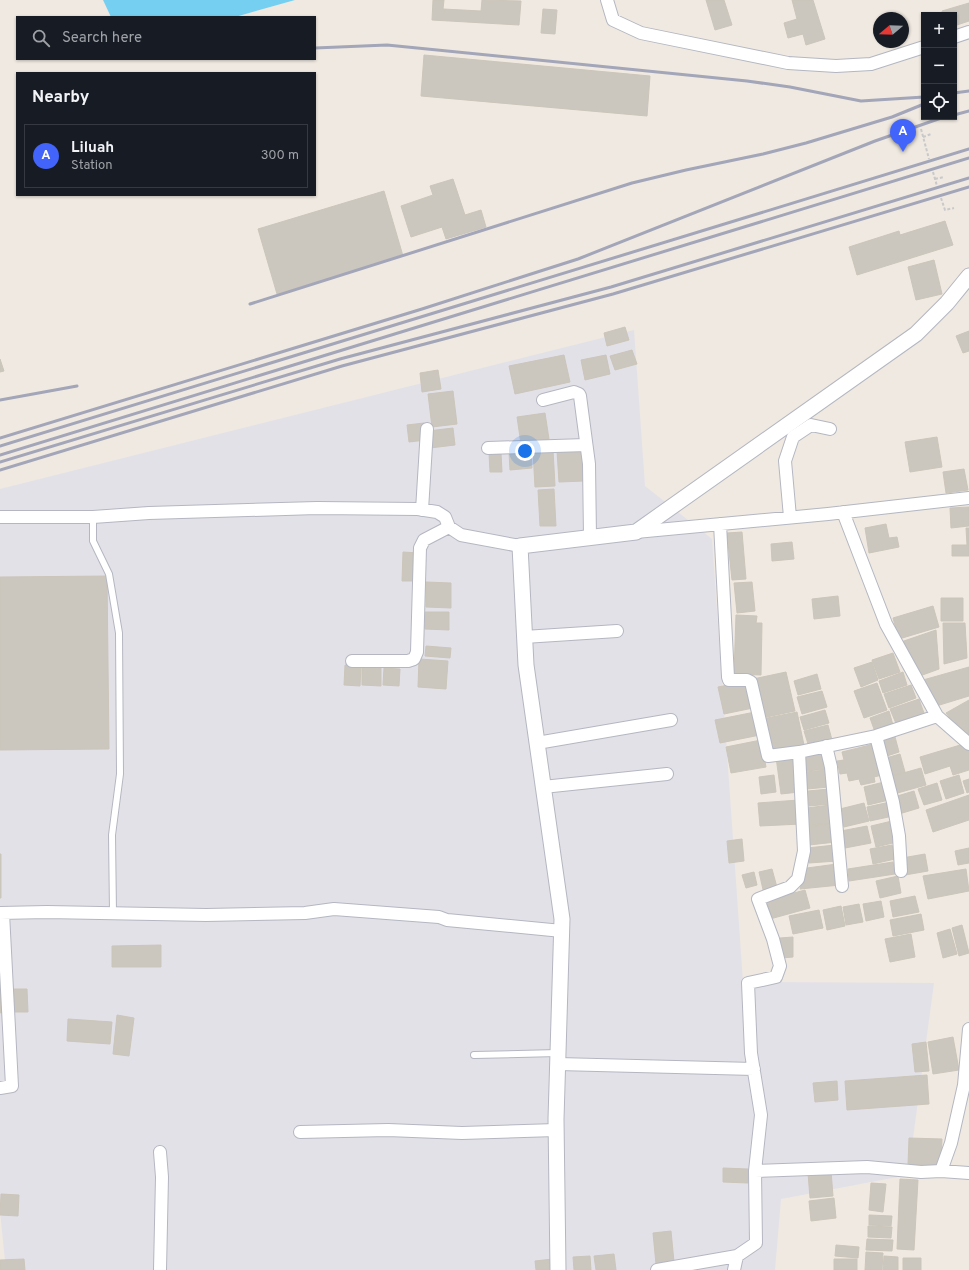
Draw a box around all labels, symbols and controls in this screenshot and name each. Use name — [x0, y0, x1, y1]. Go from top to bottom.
north arrow — [873, 12, 909, 48]
map controls — [921, 12, 957, 120]
button: + — [921, 12, 957, 48]
search box — [16, 16, 316, 60]
icon: search — [30, 27, 52, 49]
text: Search here — [62, 29, 142, 48]
button: − — [921, 48, 957, 84]
button: locate — [921, 84, 957, 120]
text: Nearby — [32, 87, 89, 109]
pin: A — [890, 119, 916, 152]
text: Liluah — [71, 139, 114, 158]
text: A — [41, 148, 51, 164]
text: 300 m — [261, 148, 299, 164]
text: Station — [71, 158, 113, 174]
your location — [515, 441, 535, 461]

